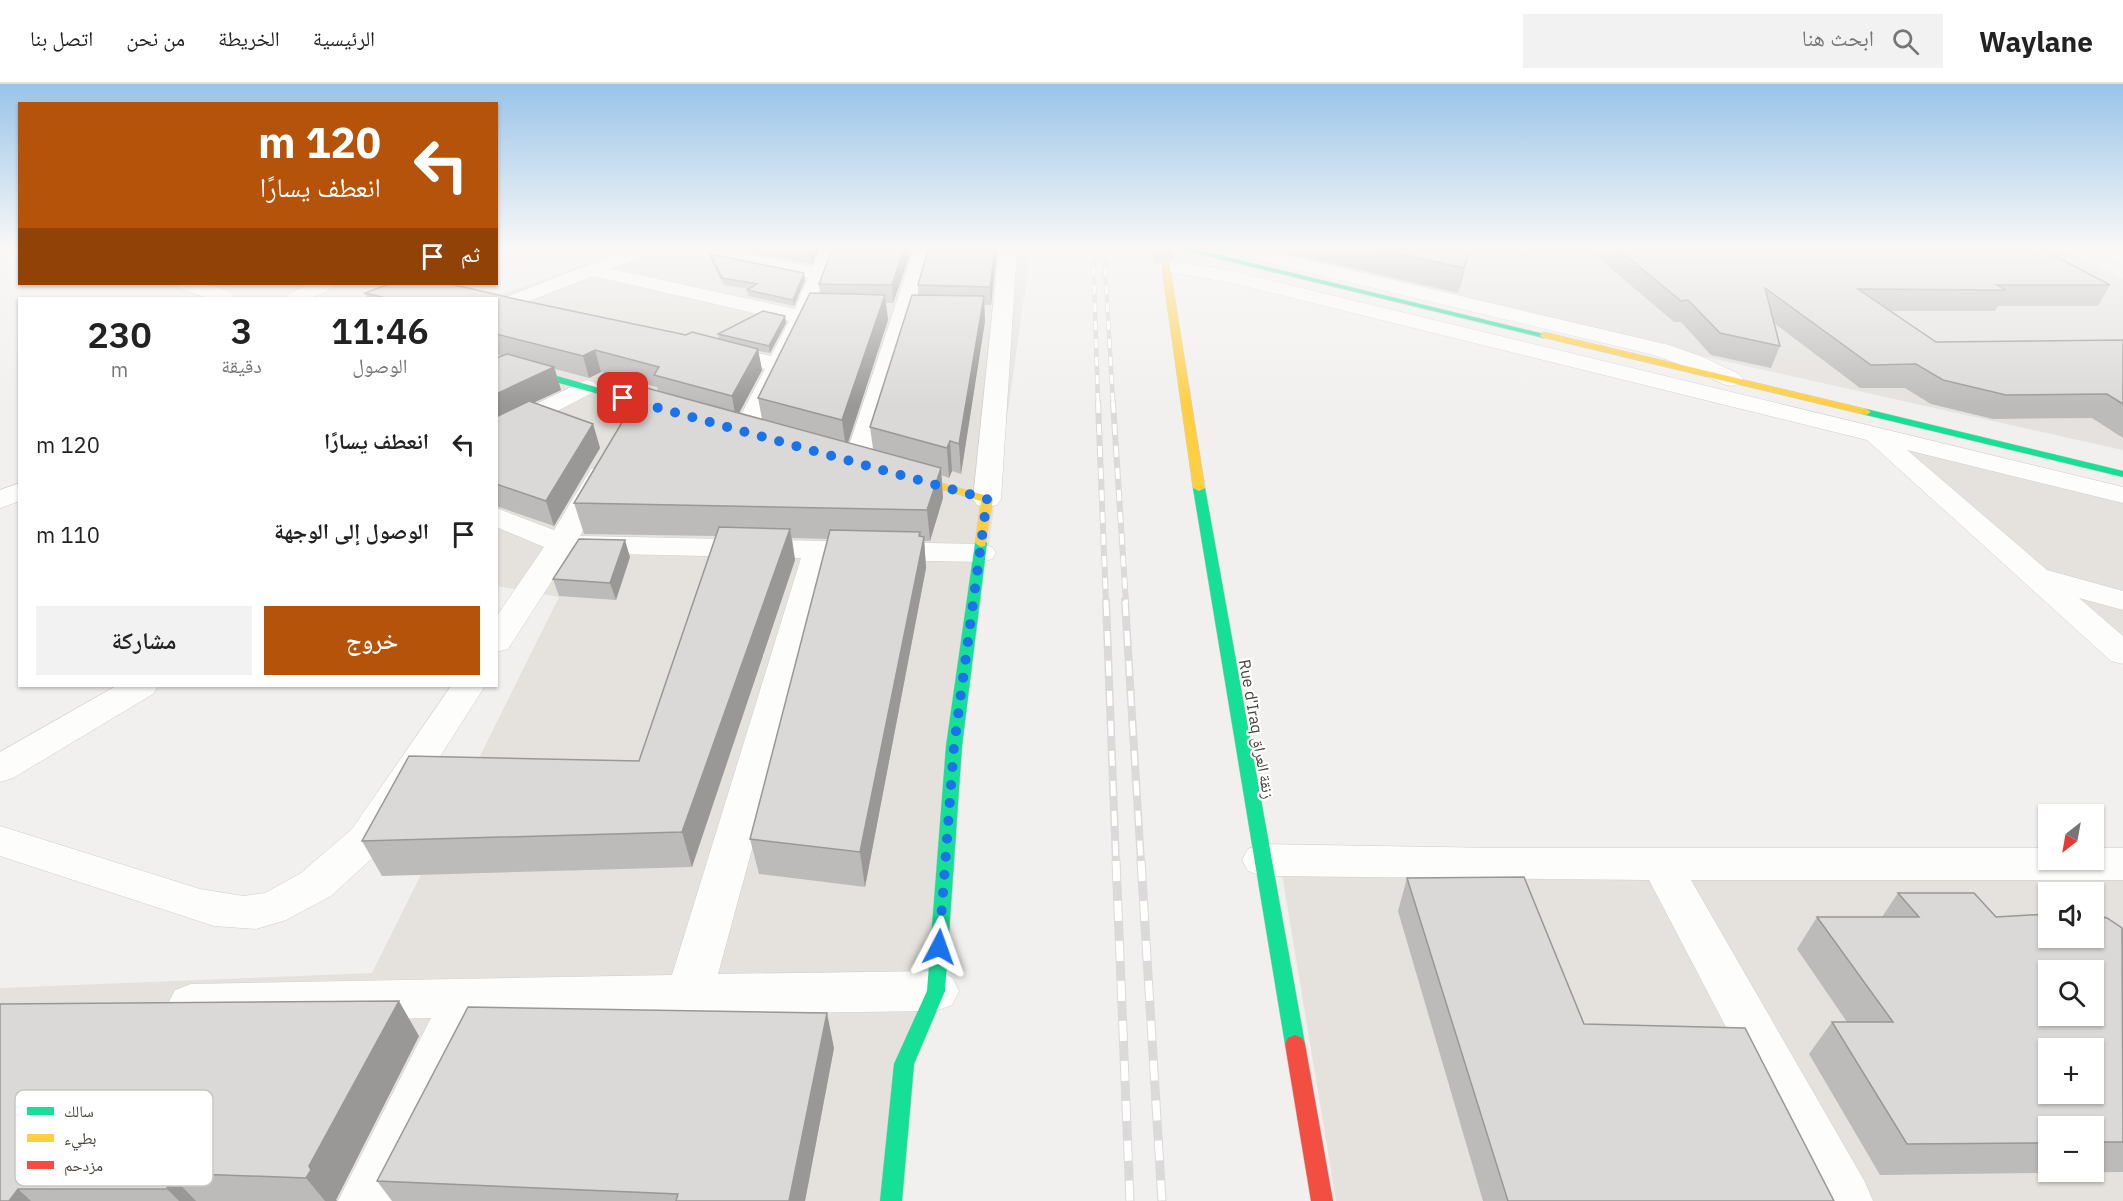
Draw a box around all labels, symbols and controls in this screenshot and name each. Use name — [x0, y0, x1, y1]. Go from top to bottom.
search box — [1523, 14, 1943, 68]
text: ابحث هنا — [1802, 23, 1874, 52]
text: Waylane — [1979, 23, 2093, 60]
text: اتصل بنا — [30, 24, 93, 52]
text: من نحن — [126, 24, 185, 52]
text: الخريطة — [218, 24, 280, 52]
text: الرئيسية — [313, 24, 375, 52]
icon: search — [1889, 25, 1922, 58]
text: 120 m — [258, 115, 381, 170]
icon: left — [402, 126, 480, 204]
text: انعطف يسارًا — [260, 169, 381, 204]
text: ثم — [461, 239, 480, 268]
icon: arrive — [416, 240, 449, 273]
text: 3 — [231, 307, 252, 354]
text: 11:46 — [331, 307, 429, 354]
text: 230 — [87, 311, 152, 358]
text: دقيقة — [221, 352, 262, 379]
text: الوصول — [352, 352, 408, 379]
text: m — [111, 356, 128, 383]
pin — [597, 372, 648, 423]
icon: arrive — [606, 381, 639, 414]
text: انعطف يسارًا — [324, 426, 429, 455]
icon: left — [447, 428, 480, 461]
text: 120 m — [36, 430, 100, 459]
text: الوصول إلى الوجهة — [274, 516, 429, 545]
icon: arrive — [447, 518, 480, 551]
text: 110 m — [36, 520, 100, 549]
button: مشاركة — [36, 606, 252, 675]
button: خروج — [264, 606, 480, 675]
street label: Rue d'Iraq زنقة العراق — [1234, 658, 1279, 800]
north arrow — [2038, 804, 2104, 870]
map controls — [2038, 804, 2104, 1182]
button: sound — [2038, 882, 2104, 948]
position arrow — [907, 915, 971, 979]
button: search — [2038, 960, 2104, 1026]
button: + — [2038, 1038, 2104, 1104]
legend — [15, 1090, 213, 1186]
text: سالك — [64, 1101, 94, 1121]
button: − — [2038, 1116, 2104, 1182]
text: بطيء — [64, 1128, 96, 1151]
text: مزدحم — [64, 1155, 103, 1176]

